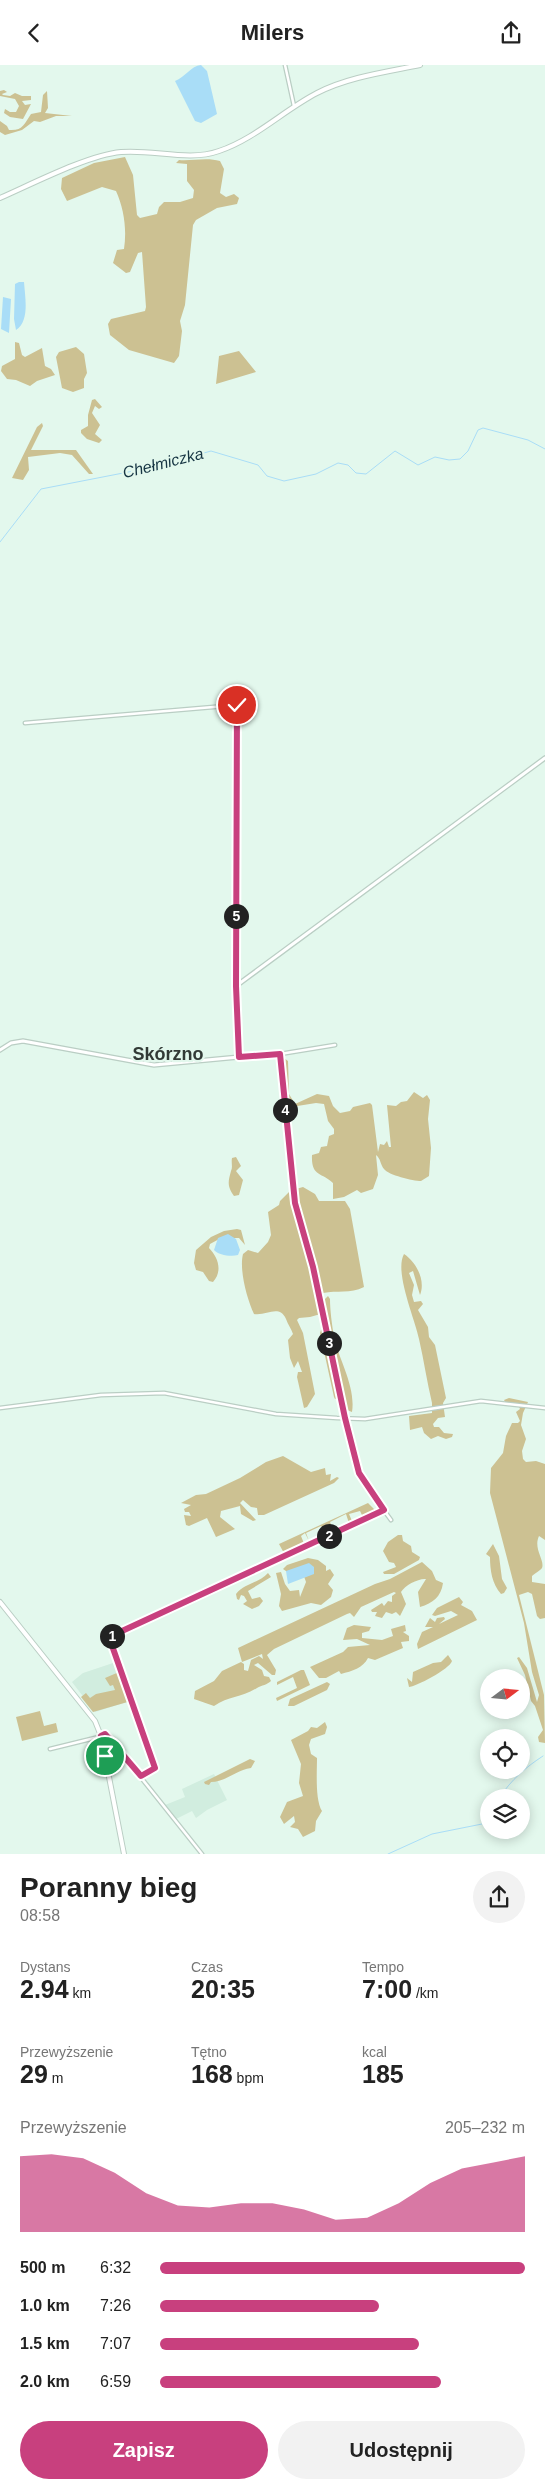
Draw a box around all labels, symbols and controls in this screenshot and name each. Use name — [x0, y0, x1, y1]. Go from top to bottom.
icon: back — [20, 19, 48, 47]
icon: share — [497, 19, 525, 47]
text: Milers — [241, 20, 304, 45]
water label: Chełmiczka — [121, 445, 205, 481]
pin — [216, 684, 258, 726]
icon: check — [223, 691, 251, 719]
pin: 5 — [224, 903, 248, 929]
text: 5 — [233, 908, 240, 924]
district label: Skórzno — [132, 1044, 204, 1064]
pin: 4 — [272, 1097, 298, 1123]
text: 4 — [282, 1102, 289, 1118]
pin: 3 — [316, 1331, 342, 1355]
text: 3 — [326, 1335, 333, 1351]
pin: 2 — [316, 1523, 342, 1549]
text: 2 — [326, 1528, 333, 1544]
pin: 1 — [100, 1623, 124, 1649]
text: 1 — [109, 1628, 116, 1644]
north arrow — [480, 1669, 530, 1719]
map controls — [480, 1669, 530, 1839]
button: locate — [480, 1729, 530, 1779]
pin — [84, 1735, 126, 1777]
icon: arrive — [91, 1742, 119, 1770]
button: layers — [480, 1789, 530, 1839]
button: share — [473, 1871, 525, 1923]
text: Poranny bieg — [20, 1872, 197, 1903]
text: 08:58 — [20, 1907, 60, 1924]
text: Dystans — [20, 1959, 71, 1975]
text: Czas — [191, 1959, 223, 1975]
text: Tempo — [362, 1959, 404, 1975]
text: 2.94 — [20, 1975, 69, 2003]
text: 20:35 — [191, 1975, 255, 2003]
text: 7:00 — [362, 1975, 412, 2003]
text: km — [69, 1985, 91, 2001]
text: /km — [412, 1985, 439, 2001]
text: Przewyższenie — [20, 2044, 113, 2060]
text: Tętno — [191, 2044, 227, 2060]
text: kcal — [362, 2044, 387, 2060]
text: 29 — [20, 2060, 48, 2088]
text: 168 — [191, 2060, 233, 2088]
text: 185 — [362, 2060, 404, 2088]
text: m — [48, 2070, 63, 2086]
text: bpm — [233, 2070, 264, 2086]
text: Przewyższenie — [20, 2119, 127, 2136]
text: 205–232 m — [445, 2119, 525, 2136]
text: 500 m — [20, 2259, 65, 2276]
text: 6:32 — [100, 2259, 131, 2276]
text: 1.0 km — [20, 2297, 70, 2314]
text: 7:26 — [100, 2297, 131, 2314]
text: 1.5 km — [20, 2335, 70, 2352]
text: 7:07 — [100, 2335, 131, 2352]
text: 2.0 km — [20, 2373, 70, 2390]
text: 6:59 — [100, 2373, 131, 2390]
button: Zapisz — [20, 2421, 268, 2479]
button: Udostępnij — [278, 2421, 525, 2479]

